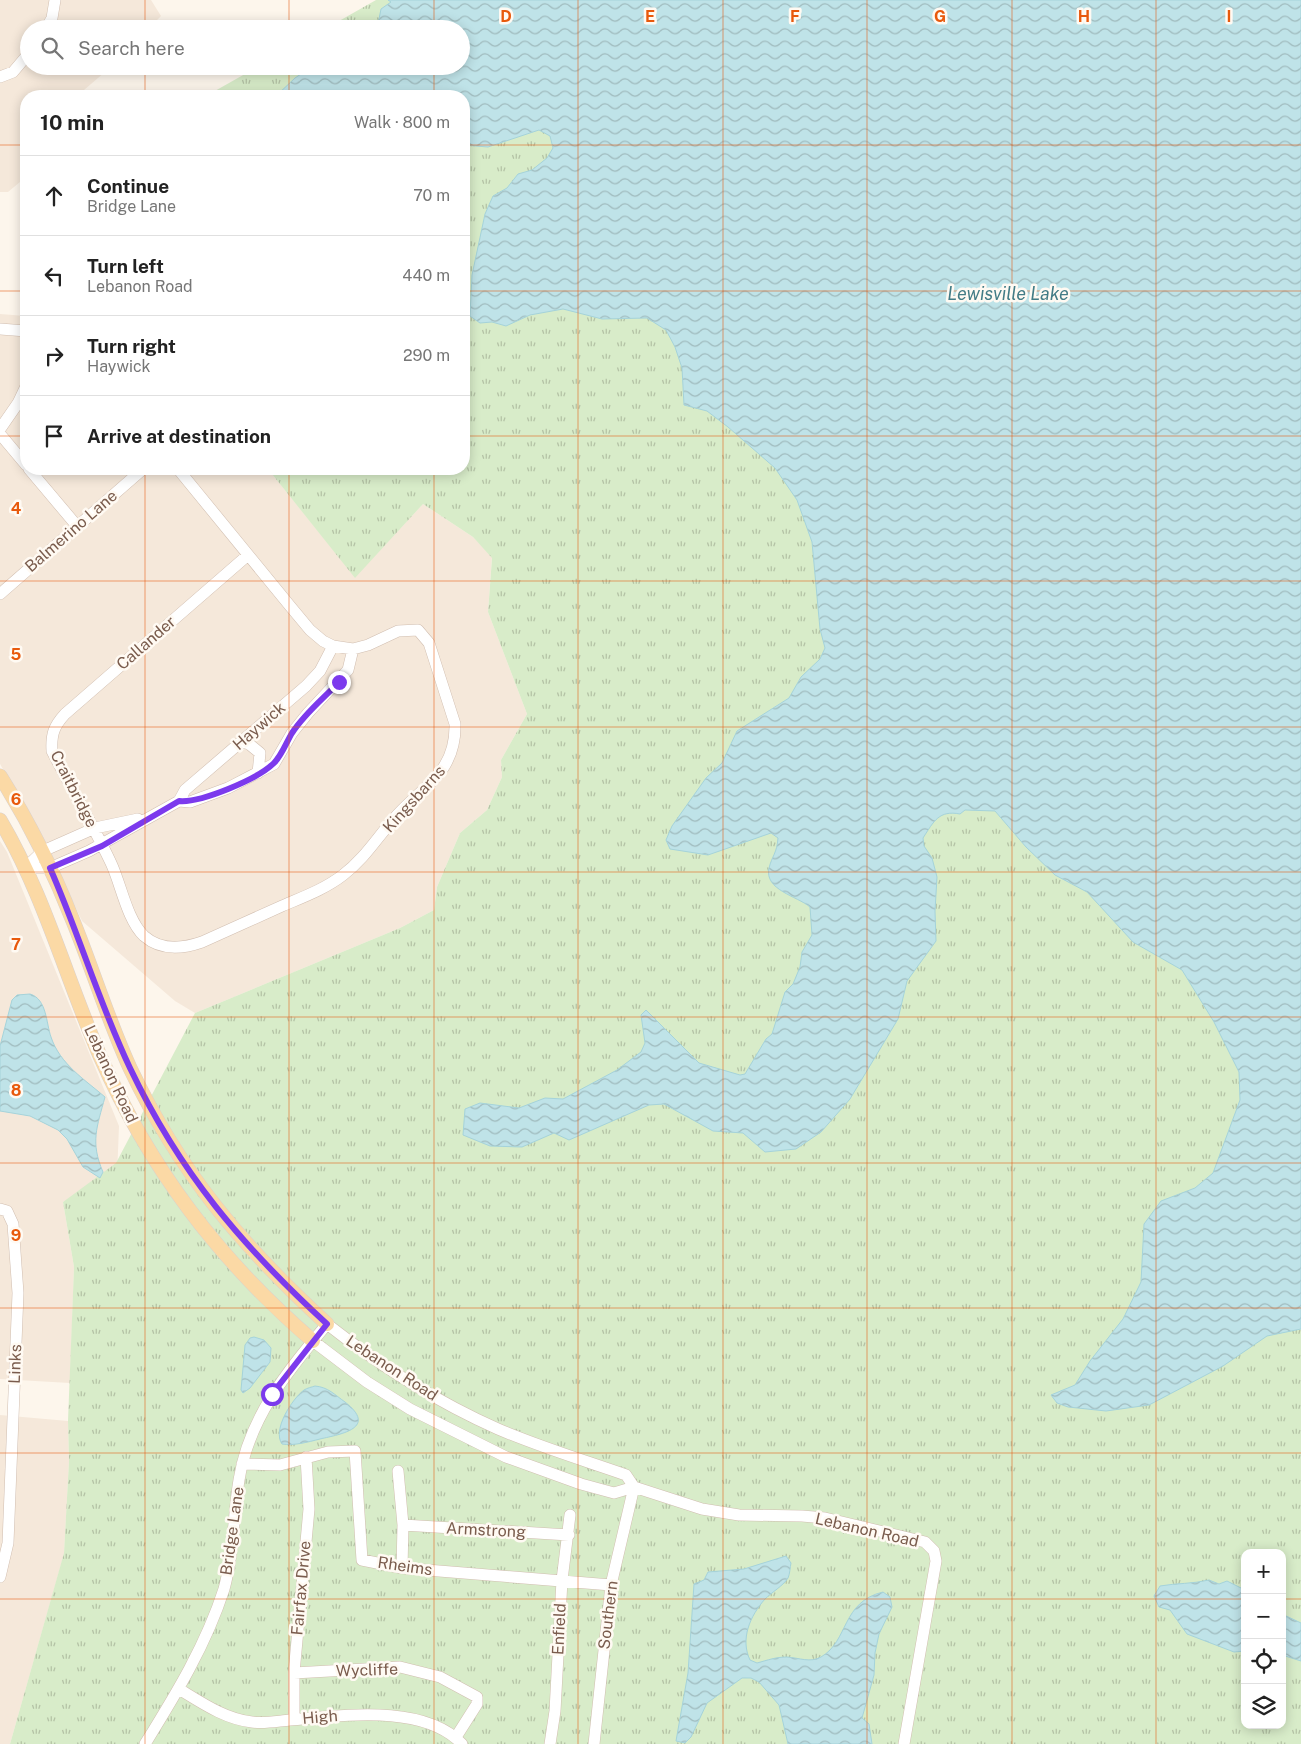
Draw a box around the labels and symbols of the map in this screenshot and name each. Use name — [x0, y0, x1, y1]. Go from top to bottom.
text: D — [500, 7, 512, 26]
text: E — [645, 7, 655, 26]
text: F — [790, 7, 800, 26]
text: G — [934, 7, 946, 26]
text: H — [1078, 7, 1090, 26]
text: I — [1227, 7, 1231, 26]
water label: Lewisville Lake — [947, 283, 1069, 304]
street label: Balmerino Lane — [21, 486, 121, 576]
text: 4 — [11, 499, 22, 518]
street label: Callander — [113, 612, 179, 674]
text: 5 — [11, 645, 22, 664]
route end — [328, 671, 351, 694]
street label: Haywick — [229, 698, 289, 754]
street label: Craitbridge — [46, 747, 102, 831]
street label: Kingsbarns — [379, 762, 449, 836]
text: 6 — [11, 790, 21, 809]
text: 7 — [11, 935, 21, 954]
street label: Lebanon Road — [80, 1022, 142, 1126]
text: 8 — [11, 1081, 22, 1100]
text: 9 — [11, 1226, 21, 1245]
street label: Lebanon Road — [343, 1331, 441, 1405]
street label: Links — [5, 1344, 25, 1384]
route start — [261, 1383, 284, 1406]
street label: Bridge Lane — [216, 1486, 248, 1576]
street label: Lebanon Road — [813, 1509, 921, 1551]
street label: Armstrong — [446, 1518, 526, 1542]
street label: Fairfax Drive — [287, 1540, 315, 1636]
street label: Rheims — [376, 1553, 434, 1579]
street label: Southern — [594, 1580, 622, 1650]
street label: Enfield — [548, 1603, 570, 1655]
street label: Wycliffe — [336, 1659, 398, 1681]
street label: High — [302, 1706, 338, 1728]

